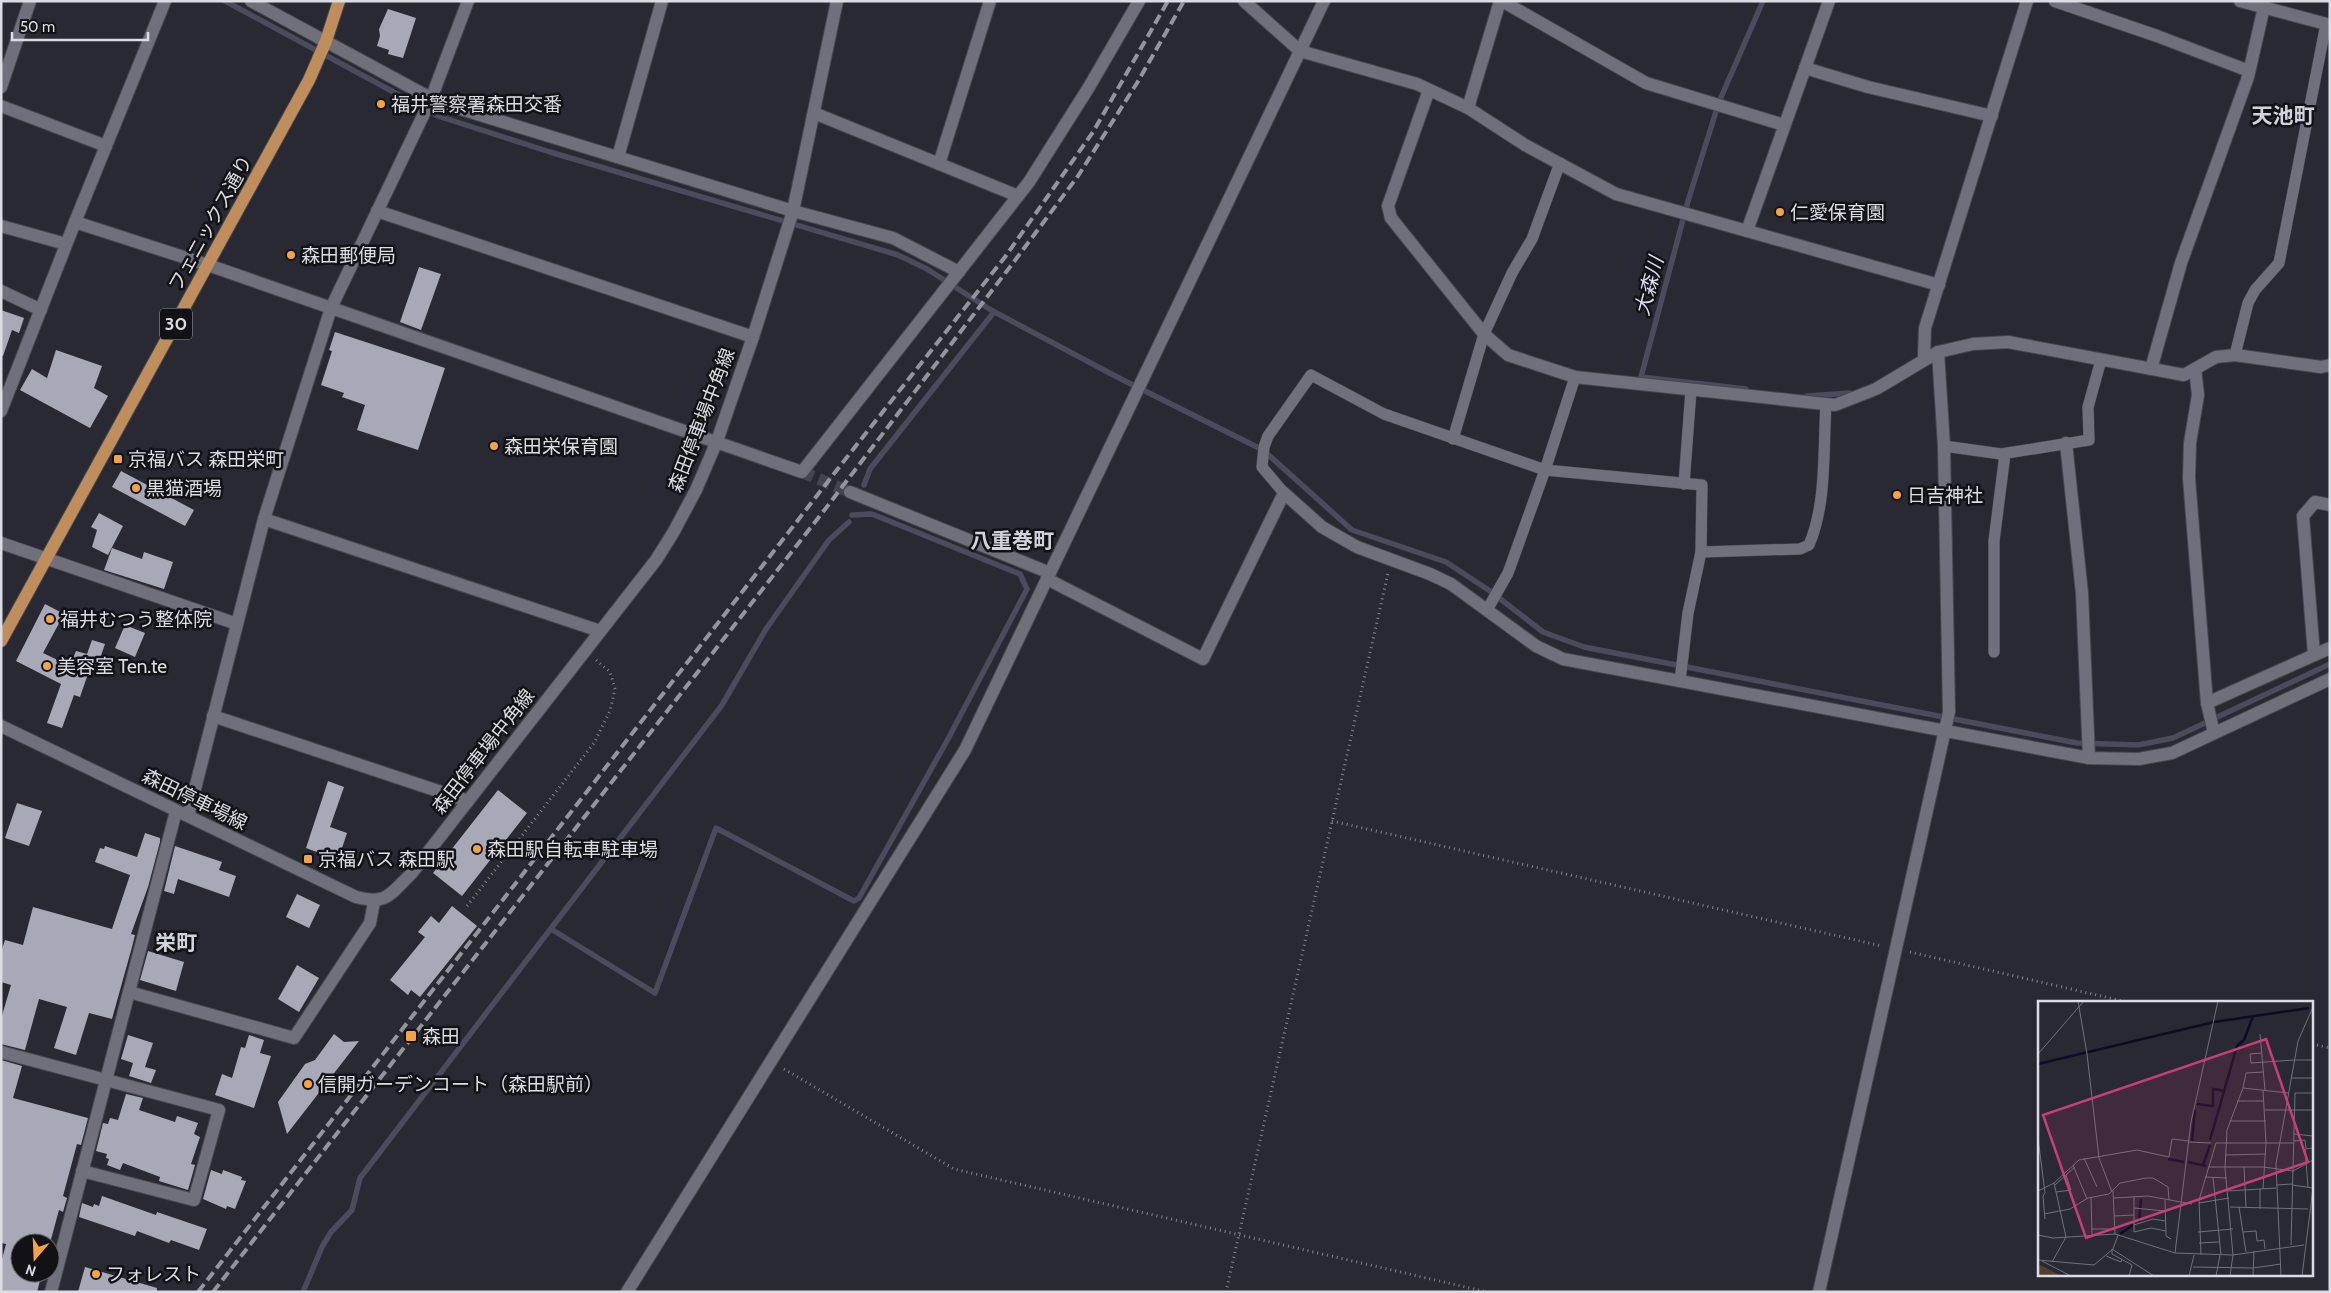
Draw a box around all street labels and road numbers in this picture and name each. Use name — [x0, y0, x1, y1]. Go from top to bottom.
street label: フェニックス通り — [164, 151, 257, 295]
road number: 30 — [160, 308, 192, 339]
street label: 森田停車場中角線 — [663, 345, 739, 495]
street label: 森田停車場中角線 — [428, 684, 539, 818]
street label: 森田停車場線 — [139, 764, 251, 835]

